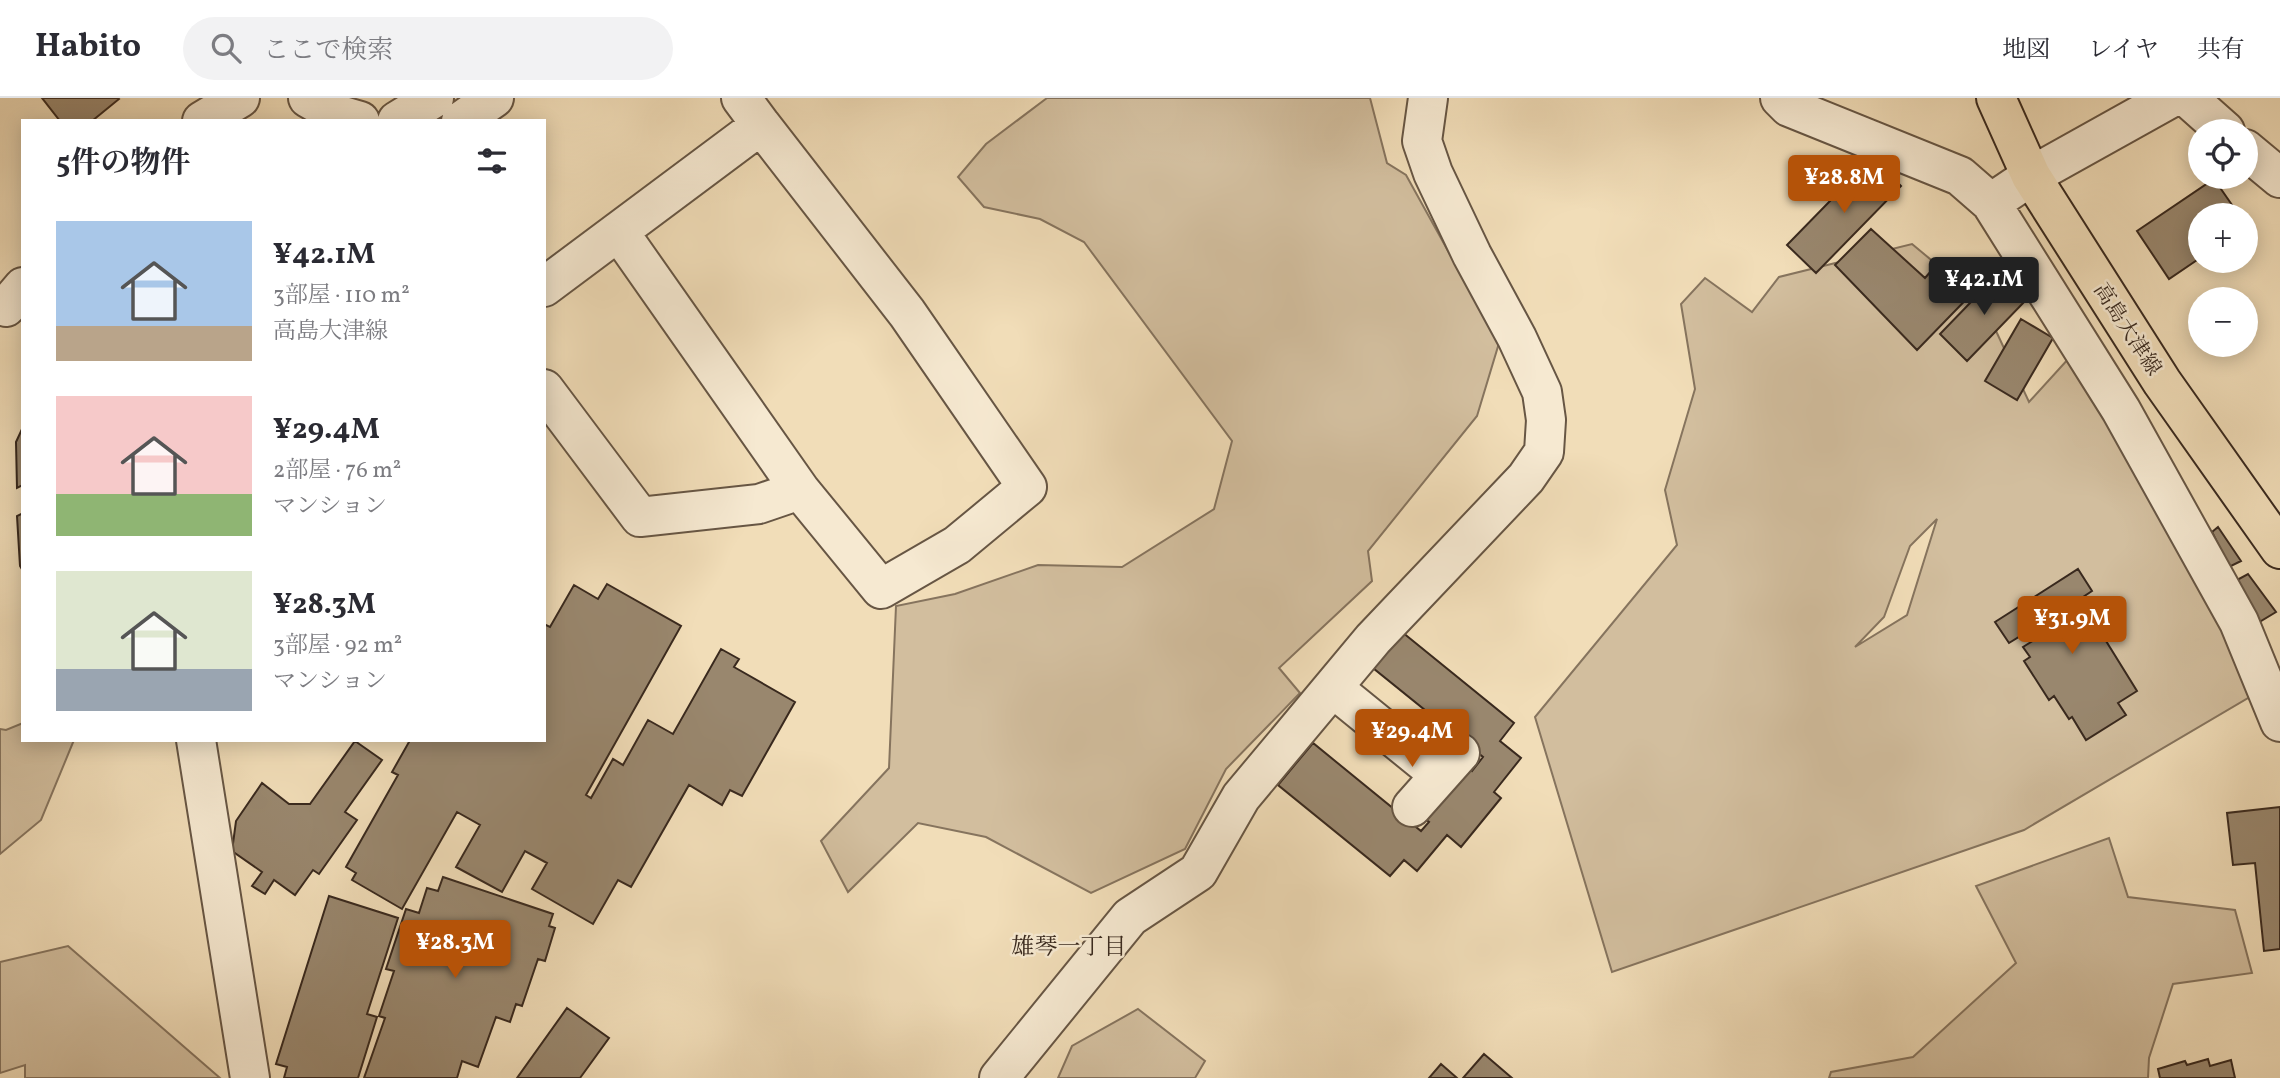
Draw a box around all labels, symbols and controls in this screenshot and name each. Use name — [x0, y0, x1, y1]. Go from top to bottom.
search box — [183, 17, 673, 80]
text: Habito — [35, 25, 141, 71]
icon: search — [207, 29, 245, 67]
text: ここで検索 — [263, 33, 393, 69]
text: 地図 — [2002, 34, 2050, 68]
text: レイヤ — [2088, 34, 2159, 68]
text: 共有 — [2197, 34, 2245, 68]
map controls — [2188, 119, 2258, 357]
button: locate — [2188, 119, 2258, 189]
icon: filters — [473, 142, 511, 180]
text: 5件の物件 — [56, 143, 190, 185]
pin: ¥28.8M — [1787, 156, 1901, 215]
text: ¥28.8M — [1804, 162, 1884, 194]
button: + — [2188, 203, 2258, 273]
text: ¥42.1M — [273, 234, 375, 276]
icon: home — [112, 249, 196, 333]
pin: ¥42.1M — [1927, 258, 2041, 317]
text: ¥42.1M — [1945, 264, 2023, 296]
street label: 高島大津線 — [2086, 278, 2167, 382]
text: 3部屋 · 110 m² — [273, 280, 410, 312]
button: − — [2188, 287, 2258, 357]
text: 高島大津線 — [273, 316, 388, 348]
text: ¥29.4M — [273, 409, 380, 451]
icon: home — [112, 424, 196, 508]
text: 2部屋 · 76 m² — [273, 455, 401, 487]
text: マンション — [273, 491, 387, 523]
text: ¥28.3M — [273, 584, 376, 626]
pin: ¥31.9M — [2015, 596, 2129, 656]
icon: home — [112, 599, 196, 683]
text: ¥31.9M — [2034, 603, 2110, 635]
text: 3部屋 · 92 m² — [273, 630, 402, 662]
text: マンション — [273, 666, 387, 698]
pin: ¥29.4M — [1355, 710, 1469, 769]
text: ¥29.4M — [1371, 716, 1453, 748]
pin: ¥28.3M — [398, 920, 512, 980]
text: ¥28.3M — [416, 927, 494, 959]
district label: 雄琴一丁目 — [1012, 932, 1127, 964]

